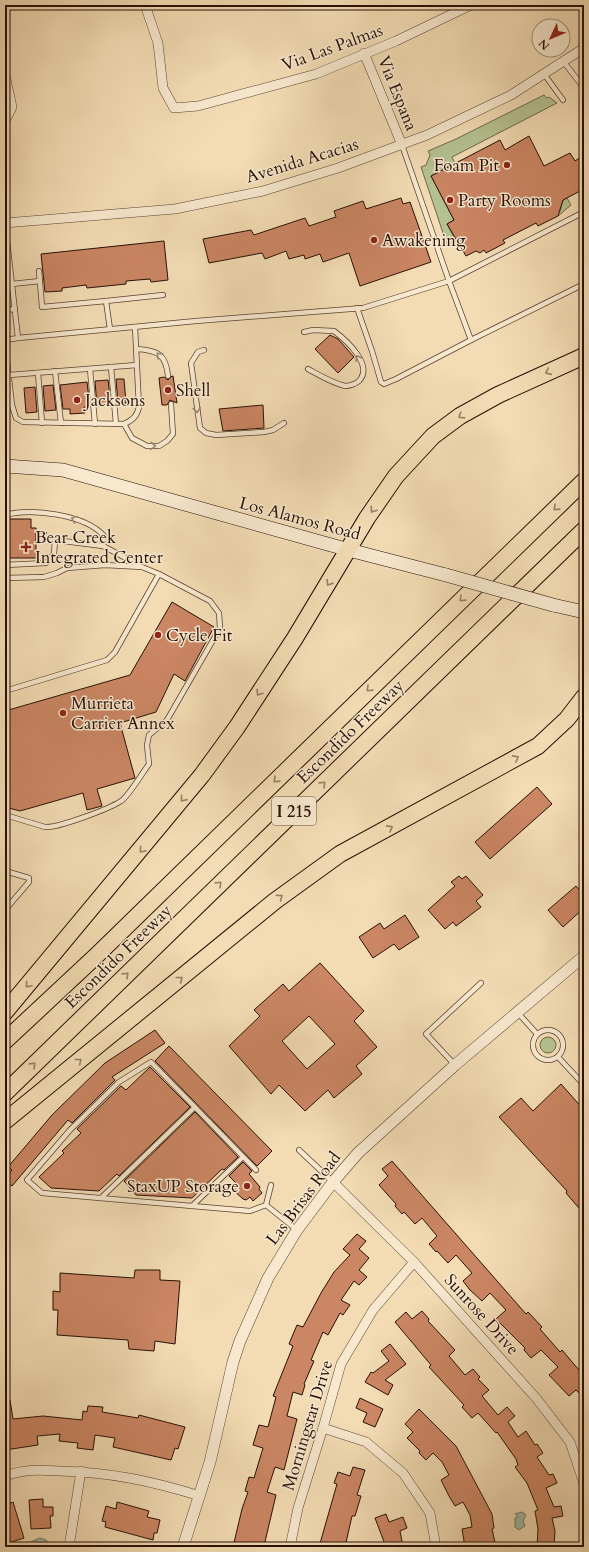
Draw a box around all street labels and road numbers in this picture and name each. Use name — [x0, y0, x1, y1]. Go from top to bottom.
street label: Via Las Palmas — [278, 18, 386, 76]
street label: Via Espana — [372, 52, 423, 135]
street label: Avenida Acacias — [243, 132, 362, 189]
street label: Los Alamos Road — [237, 491, 363, 546]
street label: Escondido Freeway — [292, 674, 409, 789]
road number: I 215 — [272, 797, 316, 825]
street label: Escondido Freeway — [60, 899, 177, 1014]
street label: Las Brisas Road — [261, 1147, 346, 1250]
street label: Sunrose Drive — [439, 1269, 524, 1360]
street label: Morningstar Drive — [277, 1357, 338, 1493]

